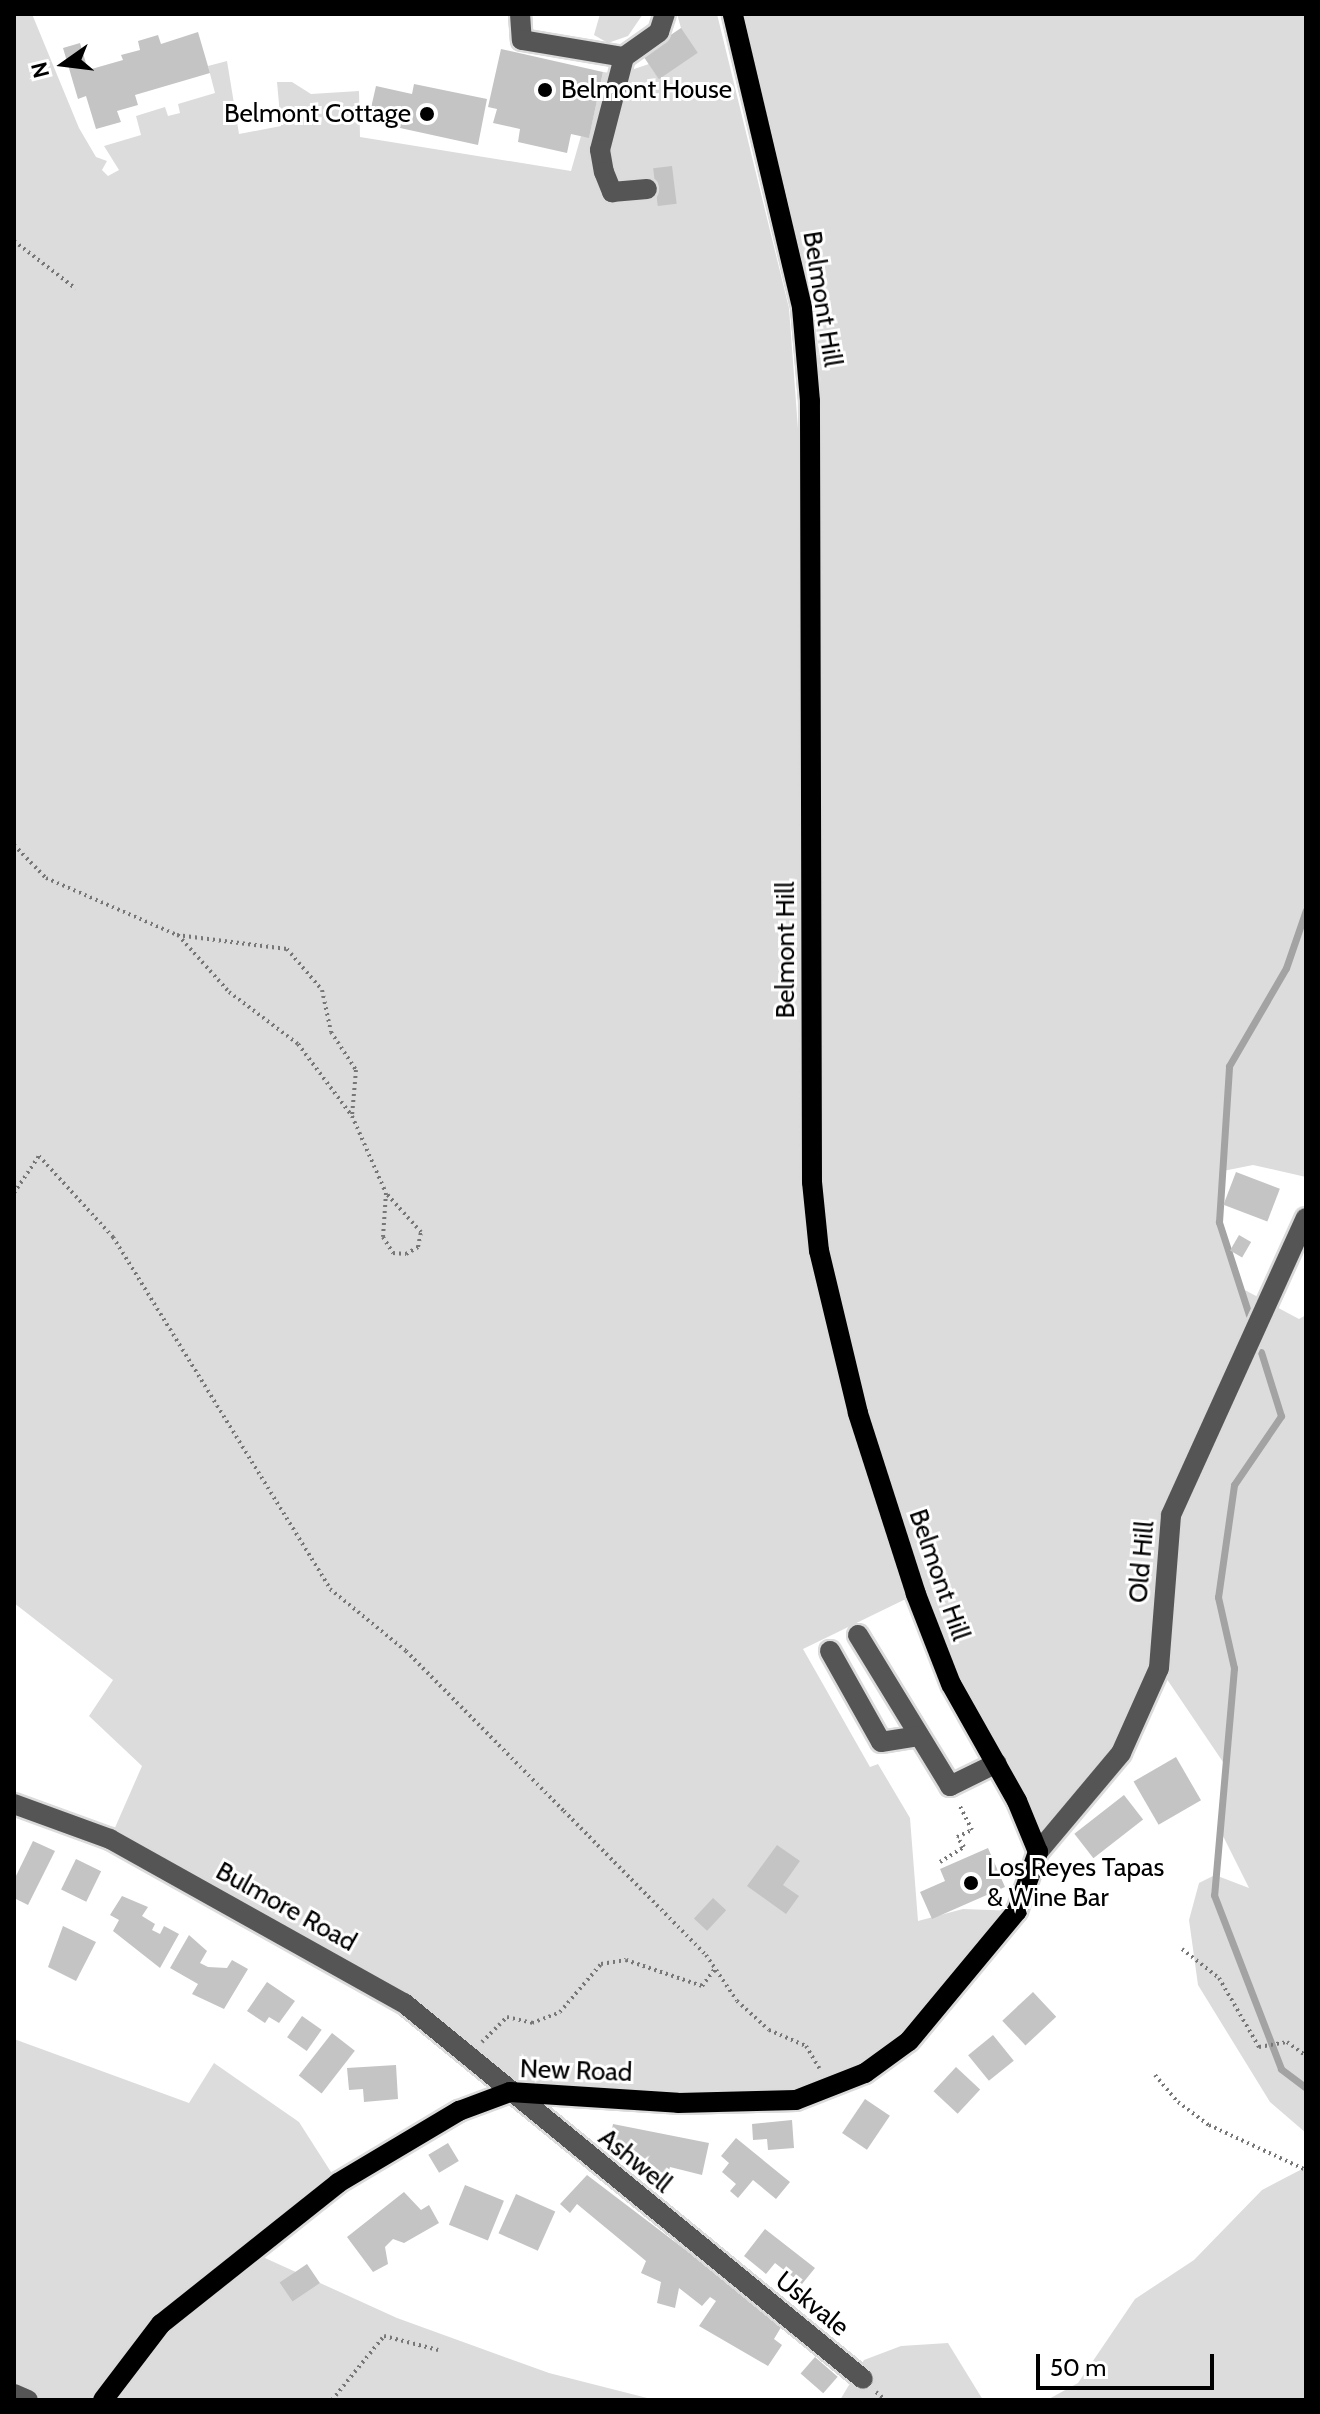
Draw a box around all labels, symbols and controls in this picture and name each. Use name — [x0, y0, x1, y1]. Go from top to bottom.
north arrow — [24, 24, 104, 104]
text: N — [25, 59, 55, 81]
place label: Belmont House — [561, 74, 732, 106]
marker: Belmont House — [536, 81, 554, 99]
place label: Belmont Cottage — [224, 98, 411, 130]
marker: Belmont Cottage — [418, 105, 436, 123]
street label: Belmont Hill — [796, 229, 848, 369]
street label: Belmont Hill — [770, 882, 802, 1018]
street label: Belmont Hill — [902, 1505, 976, 1645]
street label: Old Hill — [1123, 1520, 1161, 1604]
place label: Los Reyes Tapas & Wine Bar — [987, 1852, 1164, 1914]
street label: Bulmore Road — [210, 1856, 362, 1958]
marker: Los Reyes Tapas & Wine Bar — [962, 1874, 980, 1892]
street label: New Road — [519, 2053, 633, 2089]
street label: Ashwell — [592, 2122, 678, 2200]
street label: Uskvale — [769, 2265, 855, 2343]
scale bar — [1040, 2338, 1218, 2388]
text: 50 m — [1050, 2353, 1106, 2382]

